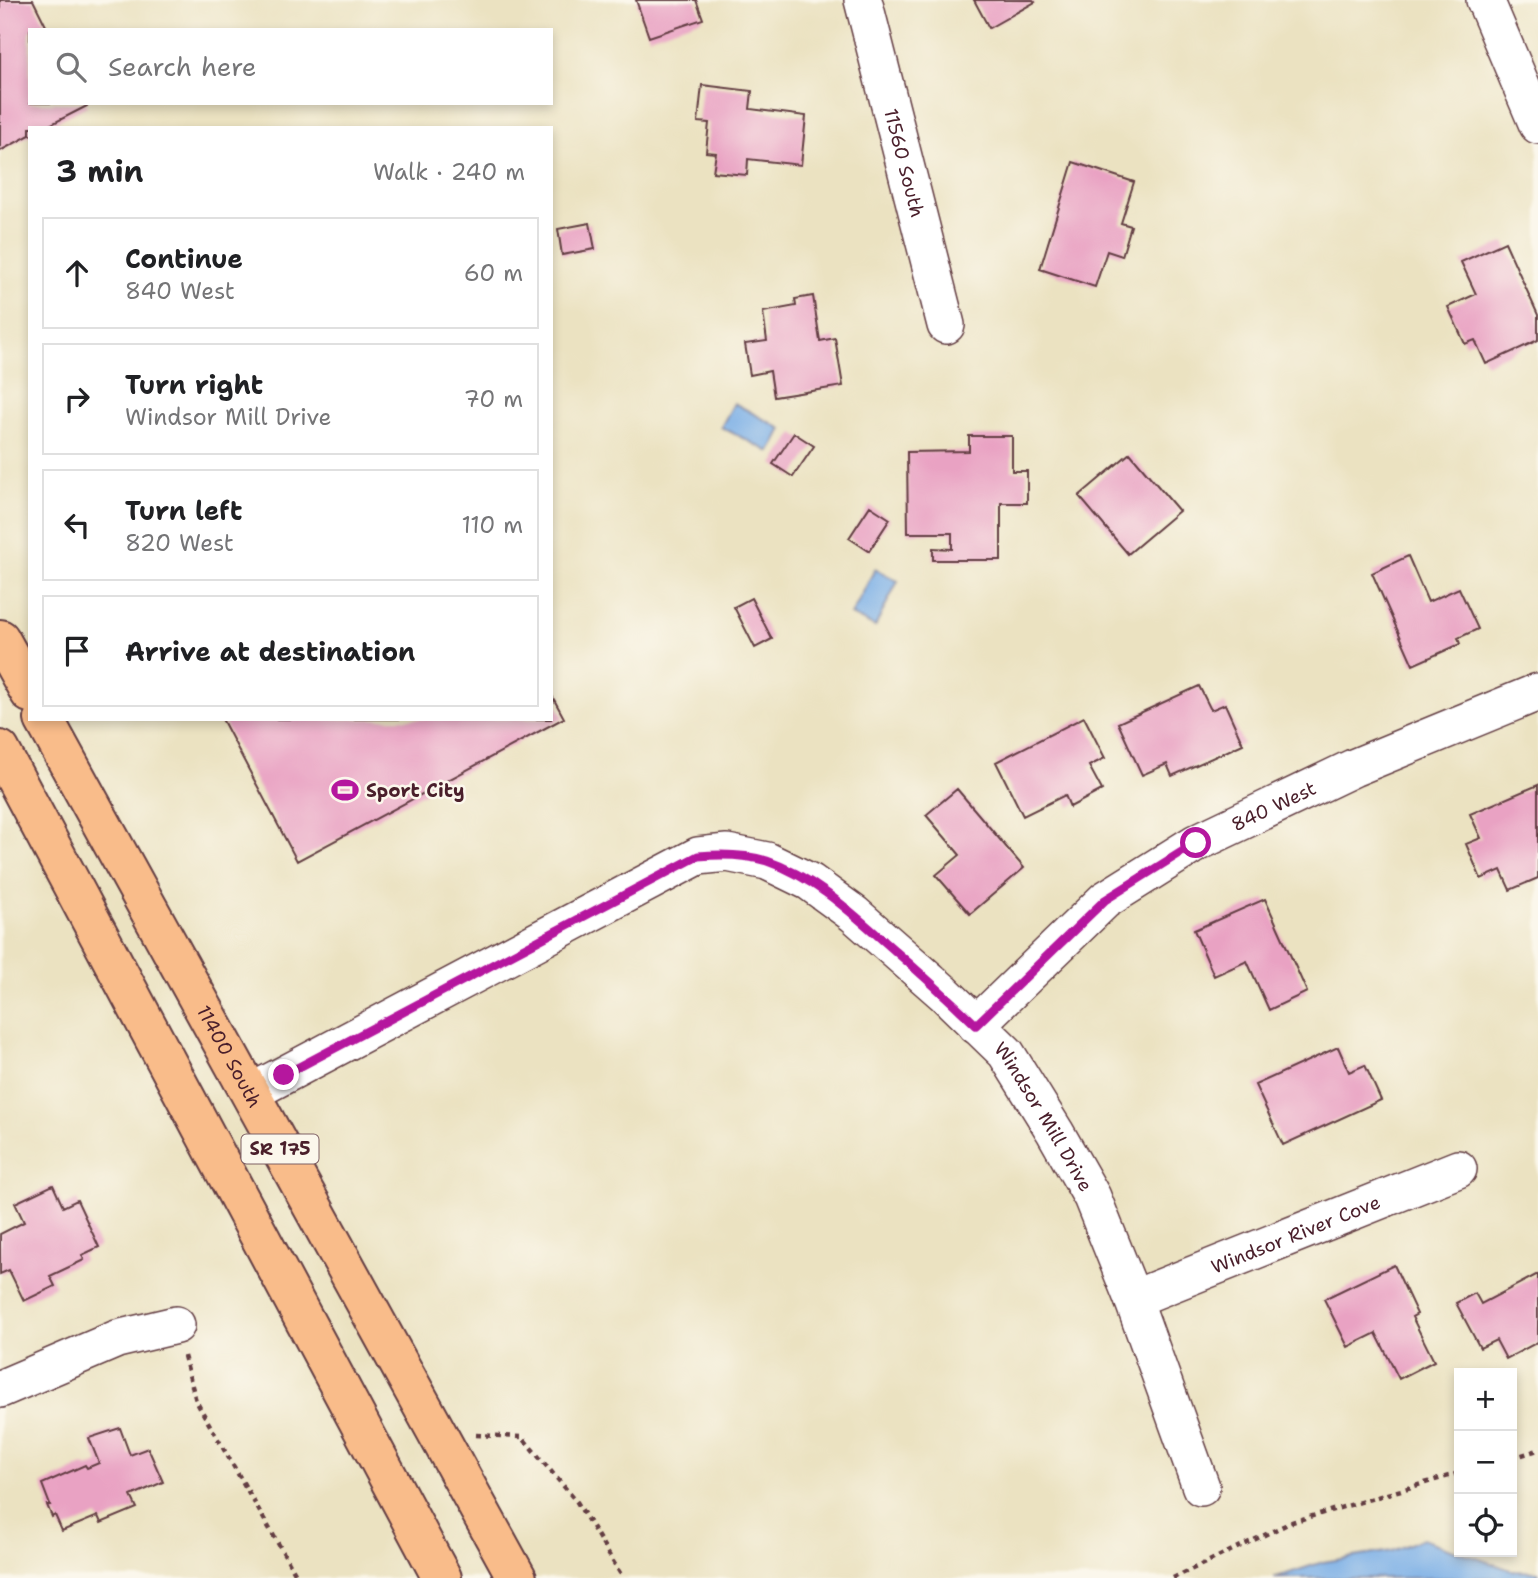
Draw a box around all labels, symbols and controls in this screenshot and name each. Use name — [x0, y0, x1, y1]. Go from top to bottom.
search box — [28, 28, 553, 105]
icon: search — [52, 48, 90, 86]
text: Search here — [108, 49, 257, 84]
street label: 11560 South — [879, 106, 930, 220]
text: 3 min — [56, 151, 143, 192]
text: Walk · 240 m — [373, 157, 525, 187]
text: Continue — [125, 241, 243, 276]
icon: ahead — [58, 254, 96, 292]
text: 60 m — [464, 258, 523, 288]
text: 840 West — [125, 276, 235, 306]
text: Turn right — [125, 367, 263, 402]
icon: right — [58, 380, 96, 418]
text: 70 m — [464, 384, 523, 414]
text: Windsor Mill Drive — [125, 402, 332, 432]
text: Turn left — [125, 493, 242, 528]
icon: left — [58, 506, 96, 544]
text: 110 m — [461, 510, 523, 540]
text: 820 West — [125, 528, 234, 558]
icon: arrive — [58, 632, 96, 670]
text: Arrive at destination — [125, 634, 415, 669]
sports icon: Sport City — [330, 775, 360, 805]
street label: 840 West — [1227, 775, 1320, 837]
place label: Sport City — [366, 778, 465, 803]
route start — [1180, 827, 1211, 858]
street label: 11400 South — [191, 1001, 268, 1112]
street label: Windsor Mill Drive — [989, 1036, 1099, 1196]
route end — [268, 1059, 299, 1090]
road number: SR 175 — [242, 1134, 318, 1164]
street label: Windsor River Cove — [1207, 1189, 1384, 1279]
map controls — [1454, 1368, 1517, 1557]
button: + — [1454, 1368, 1517, 1431]
button: − — [1454, 1431, 1517, 1494]
button: locate — [1454, 1494, 1517, 1557]

